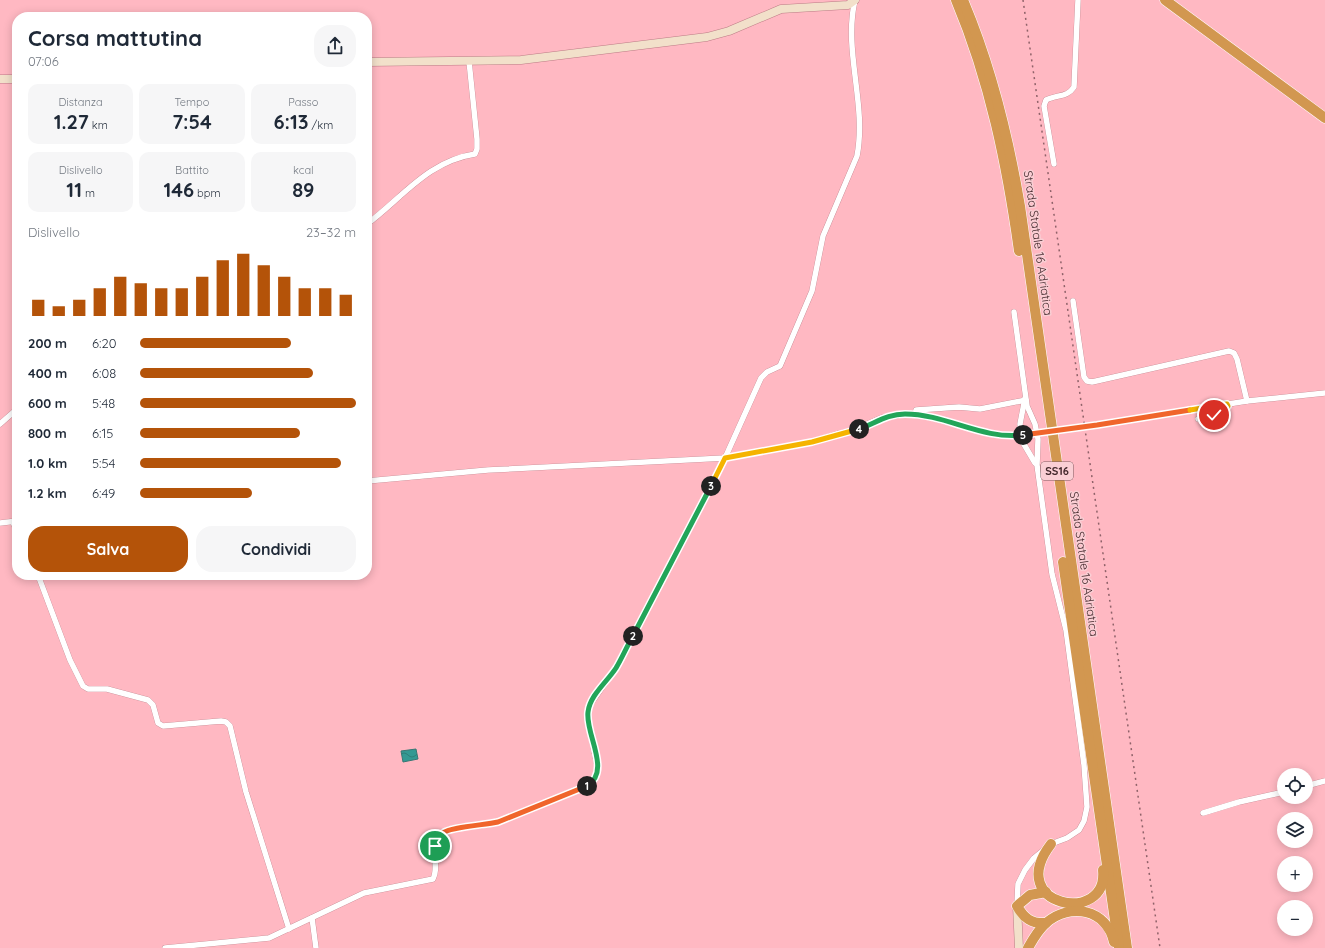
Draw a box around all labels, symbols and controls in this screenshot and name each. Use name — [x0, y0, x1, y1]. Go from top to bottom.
text: Corsa mattutina — [28, 24, 202, 52]
button: share — [314, 25, 356, 67]
text: 07:06 — [28, 53, 59, 69]
text: Distanza — [59, 95, 103, 109]
text: Tempo — [175, 95, 209, 109]
text: Passo — [288, 95, 318, 109]
text: 1.27 — [54, 109, 89, 134]
text: 7:54 — [172, 109, 212, 134]
text: 6:13 — [273, 109, 309, 134]
text: km — [89, 118, 108, 132]
text: /km — [309, 118, 333, 132]
text: Dislivello — [59, 163, 103, 177]
text: Battito — [175, 163, 209, 177]
text: kcal — [293, 163, 314, 177]
street label: Strada Statale 16 Adriatica — [1021, 169, 1056, 316]
text: 11 — [66, 177, 82, 202]
text: 146 — [164, 177, 194, 202]
text: 89 — [292, 177, 314, 202]
text: m — [82, 186, 95, 200]
text: bpm — [194, 186, 220, 200]
text: Dislivello — [28, 224, 80, 240]
text: 23–32 m — [306, 224, 356, 240]
text: 200 m — [28, 335, 67, 351]
text: 6:20 — [92, 335, 116, 351]
text: 400 m — [28, 365, 67, 381]
text: 6:08 — [92, 365, 116, 381]
text: 600 m — [28, 395, 67, 411]
text: 5:48 — [92, 395, 115, 411]
pin — [1197, 398, 1231, 432]
icon: check — [1203, 404, 1225, 426]
pin: 4 — [849, 419, 869, 439]
text: 4 — [856, 422, 862, 436]
text: 800 m — [28, 425, 67, 441]
text: 6:15 — [92, 425, 113, 441]
pin: 5 — [1013, 425, 1033, 445]
text: 5 — [1020, 428, 1026, 442]
text: 1.0 km — [28, 455, 67, 471]
text: 5:54 — [92, 455, 115, 471]
road number: SS16 — [1041, 462, 1073, 480]
pin: 3 — [701, 476, 721, 496]
text: 3 — [708, 479, 714, 493]
text: 1.2 km — [28, 485, 67, 501]
text: 6:49 — [92, 485, 115, 501]
street label: Strada Statale 16 Adriatica — [1067, 490, 1102, 637]
button: Salva — [28, 526, 188, 572]
button: Condividi — [196, 526, 356, 572]
pin: 2 — [623, 626, 643, 646]
text: 2 — [630, 629, 636, 643]
map controls — [1277, 768, 1313, 936]
button: locate — [1277, 768, 1313, 804]
pin: 1 — [577, 776, 597, 796]
text: 1 — [585, 779, 589, 793]
button: layers — [1277, 812, 1313, 848]
pin — [418, 829, 452, 863]
icon: arrive — [424, 835, 446, 857]
button: + — [1277, 856, 1313, 892]
button: − — [1277, 900, 1313, 936]

